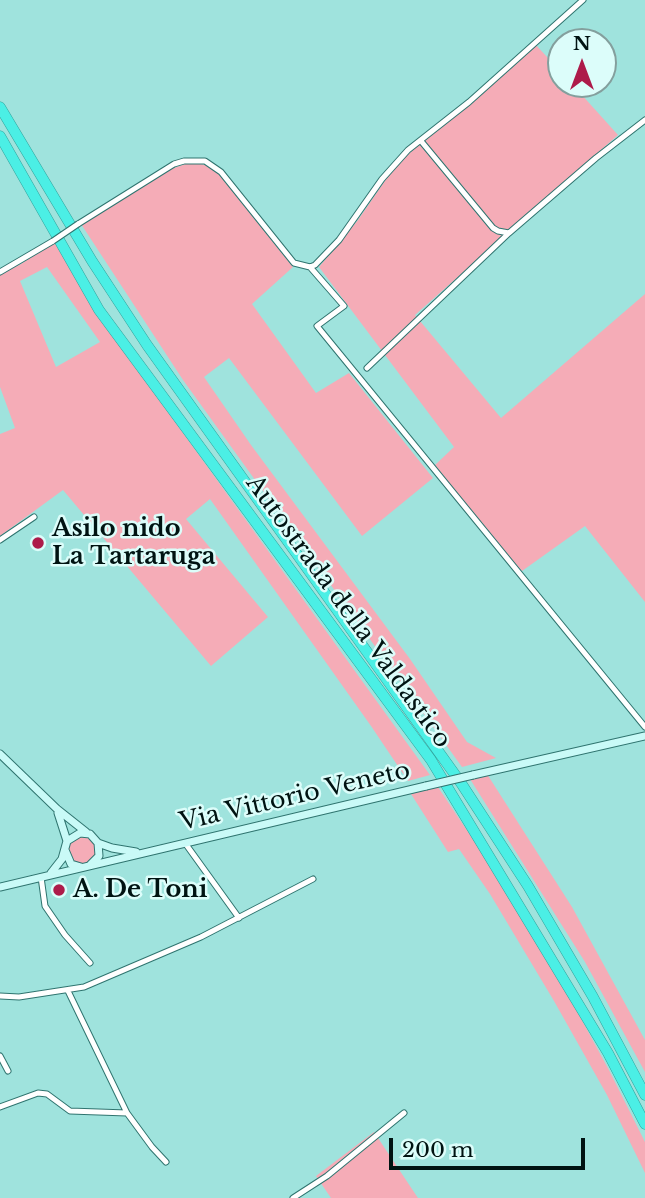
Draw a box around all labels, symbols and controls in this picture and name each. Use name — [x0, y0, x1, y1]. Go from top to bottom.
north arrow — [547, 28, 617, 98]
text: N — [573, 32, 591, 55]
street label: Autostrada della Valdastico — [239, 470, 457, 754]
place label: Asilo nido La Tartaruga — [52, 515, 215, 571]
marker: Asilo nido La Tartaruga — [30, 535, 46, 551]
street label: Via Vittorio Veneto — [177, 756, 413, 838]
place label: A. De Toni — [73, 876, 207, 904]
marker: A. De Toni — [51, 882, 67, 898]
scale bar — [393, 1124, 589, 1168]
text: 200 m — [402, 1137, 473, 1163]

